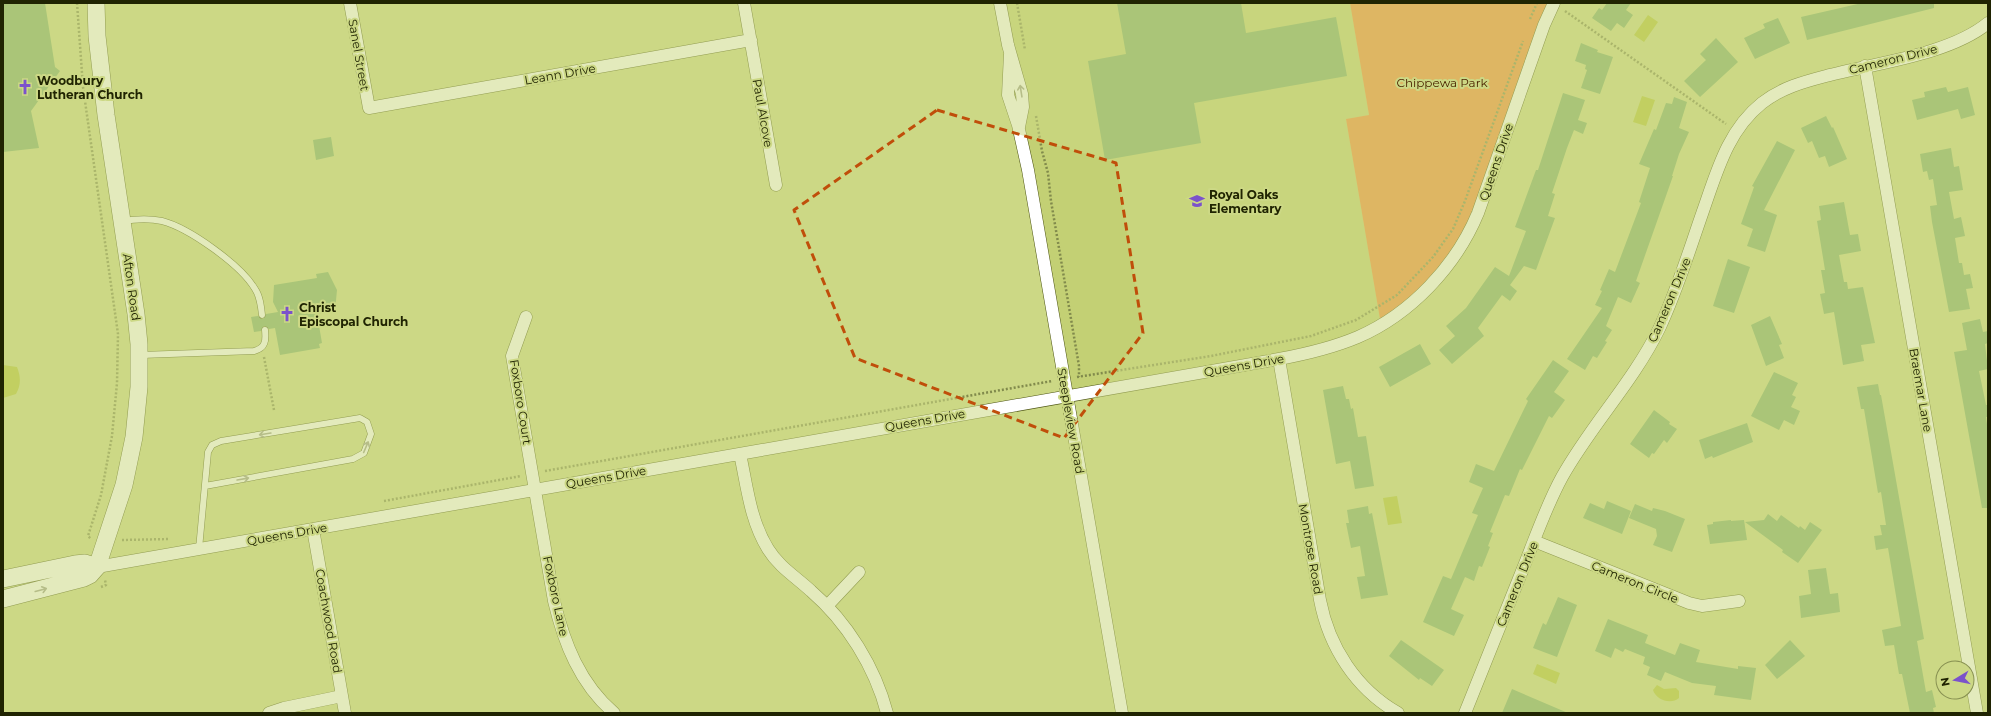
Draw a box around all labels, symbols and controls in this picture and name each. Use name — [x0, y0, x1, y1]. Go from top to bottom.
street label: Sanel Street — [345, 18, 373, 92]
street label: Cameron Drive — [1847, 41, 1939, 77]
street label: Leann Drive — [523, 60, 597, 88]
place label: Woodbury Lutheran Church — [37, 73, 143, 102]
park label: Chippewa Park — [1396, 75, 1488, 90]
church icon: Woodbury Lutheran Church — [16, 78, 34, 96]
street label: Paul Alcove — [750, 78, 776, 148]
one-way arrow — [1017, 85, 1025, 98]
street label: Queens Drive — [1476, 121, 1516, 203]
place label: Royal Oaks Elementary — [1209, 187, 1282, 216]
school or university icon: Royal Oaks Elementary — [1188, 192, 1206, 210]
street label: Afton Road — [120, 253, 144, 321]
street label: Cameron Drive — [1644, 255, 1694, 345]
place label: Christ Episcopal Church — [299, 300, 408, 329]
church icon: Christ Episcopal Church — [278, 305, 296, 323]
street label: Braemar Lane — [1906, 347, 1936, 433]
street label: Queens Drive — [1203, 351, 1285, 379]
street label: Foxboro Court — [507, 358, 535, 446]
street label: Steepleview Road — [1054, 367, 1088, 475]
street label: Queens Drive — [884, 406, 966, 434]
one-way arrow — [259, 430, 272, 438]
one-way arrow — [362, 441, 370, 453]
street label: Queens Drive — [565, 463, 647, 491]
one-way arrow — [236, 474, 249, 482]
street label: Montrose Road — [1296, 503, 1326, 595]
street label: Queens Drive — [246, 520, 328, 548]
street label: Cameron Drive — [1493, 539, 1541, 629]
street label: Foxboro Lane — [540, 555, 572, 637]
street label: Cameron Circle — [1589, 558, 1681, 606]
street label: Coachwood Road — [312, 568, 346, 674]
one-way arrow — [34, 585, 47, 593]
north arrow — [1935, 660, 1975, 700]
text: N — [1937, 676, 1953, 687]

